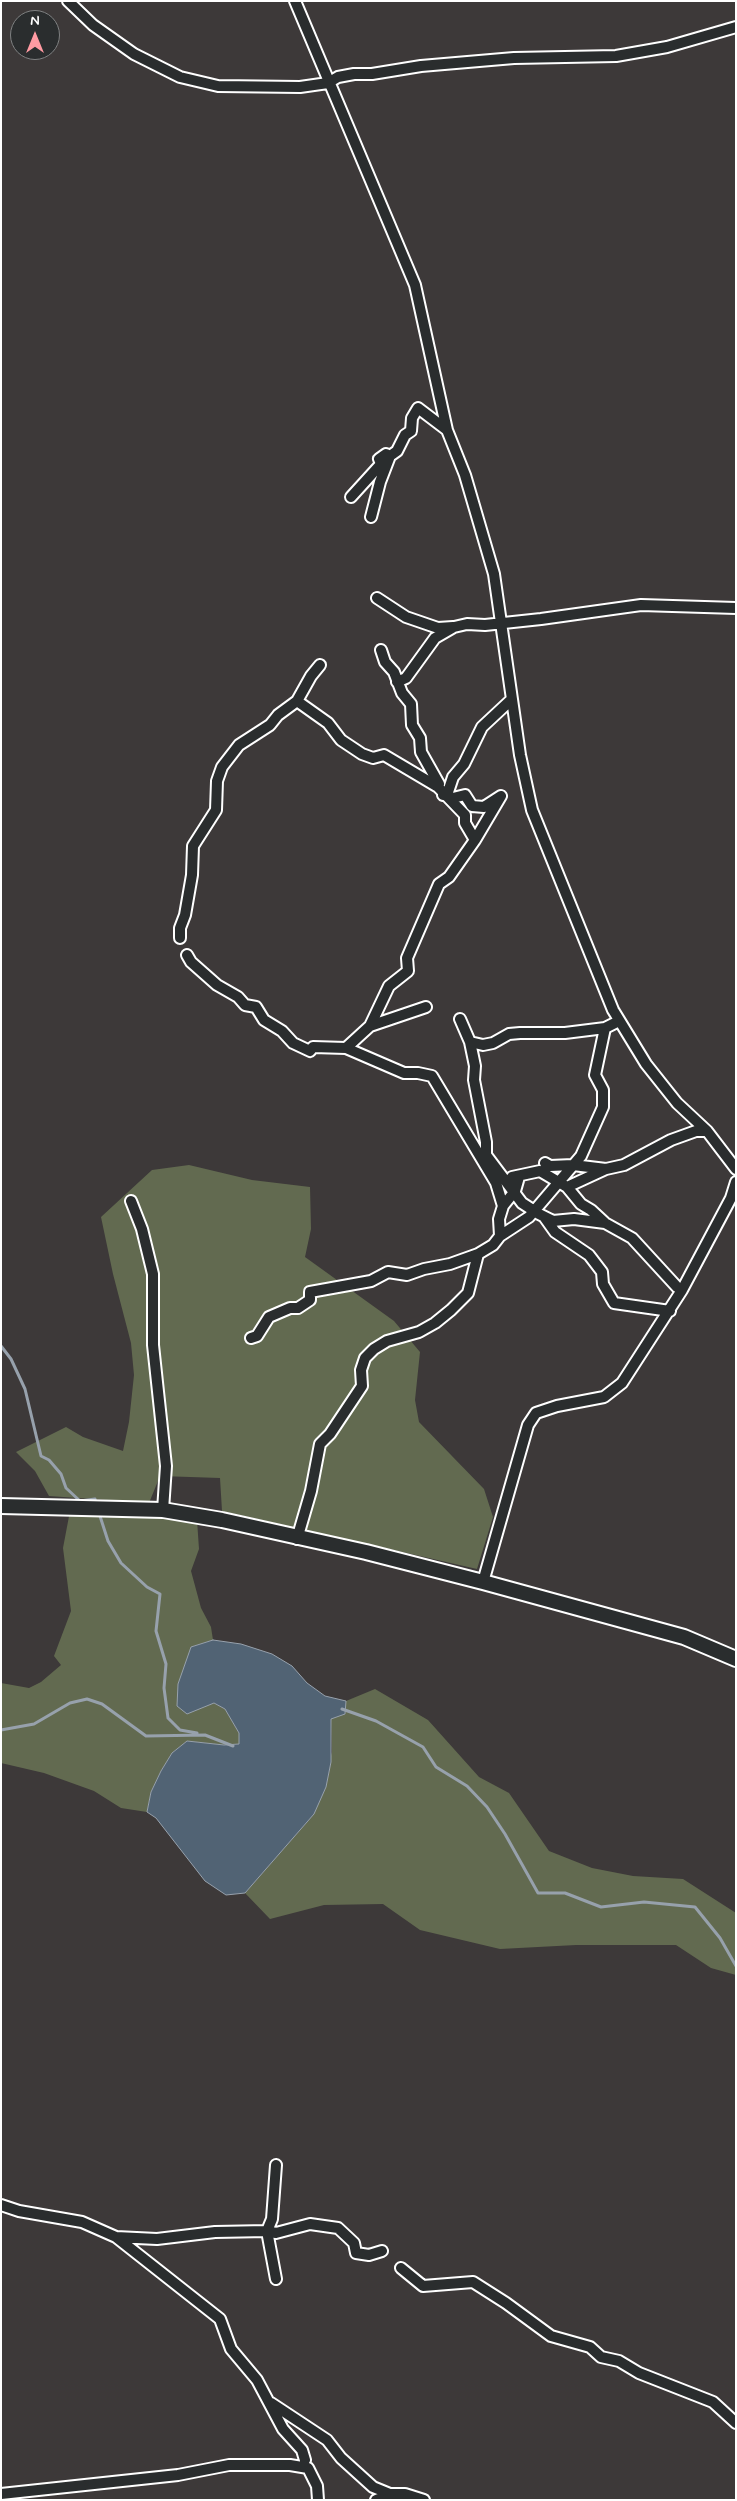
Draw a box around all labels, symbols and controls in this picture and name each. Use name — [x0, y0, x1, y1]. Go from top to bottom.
north arrow — [10, 10, 60, 60]
text: N — [30, 12, 40, 30]

